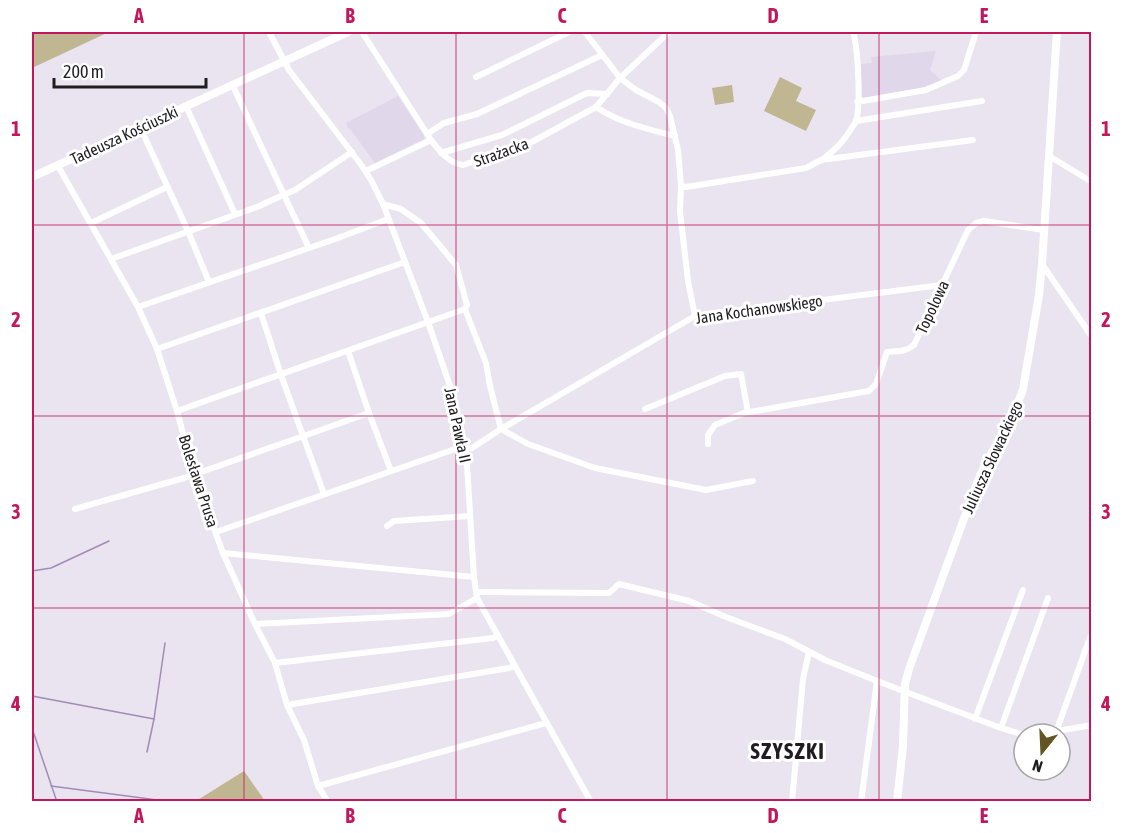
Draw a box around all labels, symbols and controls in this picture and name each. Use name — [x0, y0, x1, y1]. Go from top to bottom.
text: A — [133, 4, 144, 27]
text: B — [345, 4, 355, 27]
text: C — [558, 4, 567, 27]
text: D — [767, 4, 779, 27]
text: E — [980, 4, 989, 27]
scale bar — [54, 51, 206, 89]
text: 200 m — [63, 61, 104, 82]
street label: Tadeusza Kościuszki — [67, 102, 181, 168]
text: 1 — [11, 117, 21, 140]
text: 1 — [1101, 117, 1111, 140]
street label: Strażacka — [471, 134, 531, 170]
street label: Topolowa — [912, 277, 953, 337]
street label: Jana Kochanowskiego — [694, 291, 824, 328]
text: 2 — [11, 308, 21, 331]
text: 2 — [1101, 308, 1111, 331]
street label: Jana Pawła II — [441, 386, 475, 464]
street label: Juliusza Słowackiego — [958, 398, 1027, 517]
street label: Bolesława Prusa — [176, 432, 222, 530]
text: 3 — [11, 500, 21, 523]
text: 3 — [1101, 500, 1111, 523]
text: 4 — [10, 692, 21, 715]
text: 4 — [1100, 692, 1111, 715]
north arrow — [1012, 722, 1072, 782]
district label: SZYSZKI — [751, 738, 825, 764]
text: N — [1030, 756, 1045, 776]
text: A — [133, 804, 144, 827]
text: B — [345, 804, 355, 827]
text: C — [558, 804, 567, 827]
text: D — [767, 804, 779, 827]
text: E — [980, 804, 989, 827]

